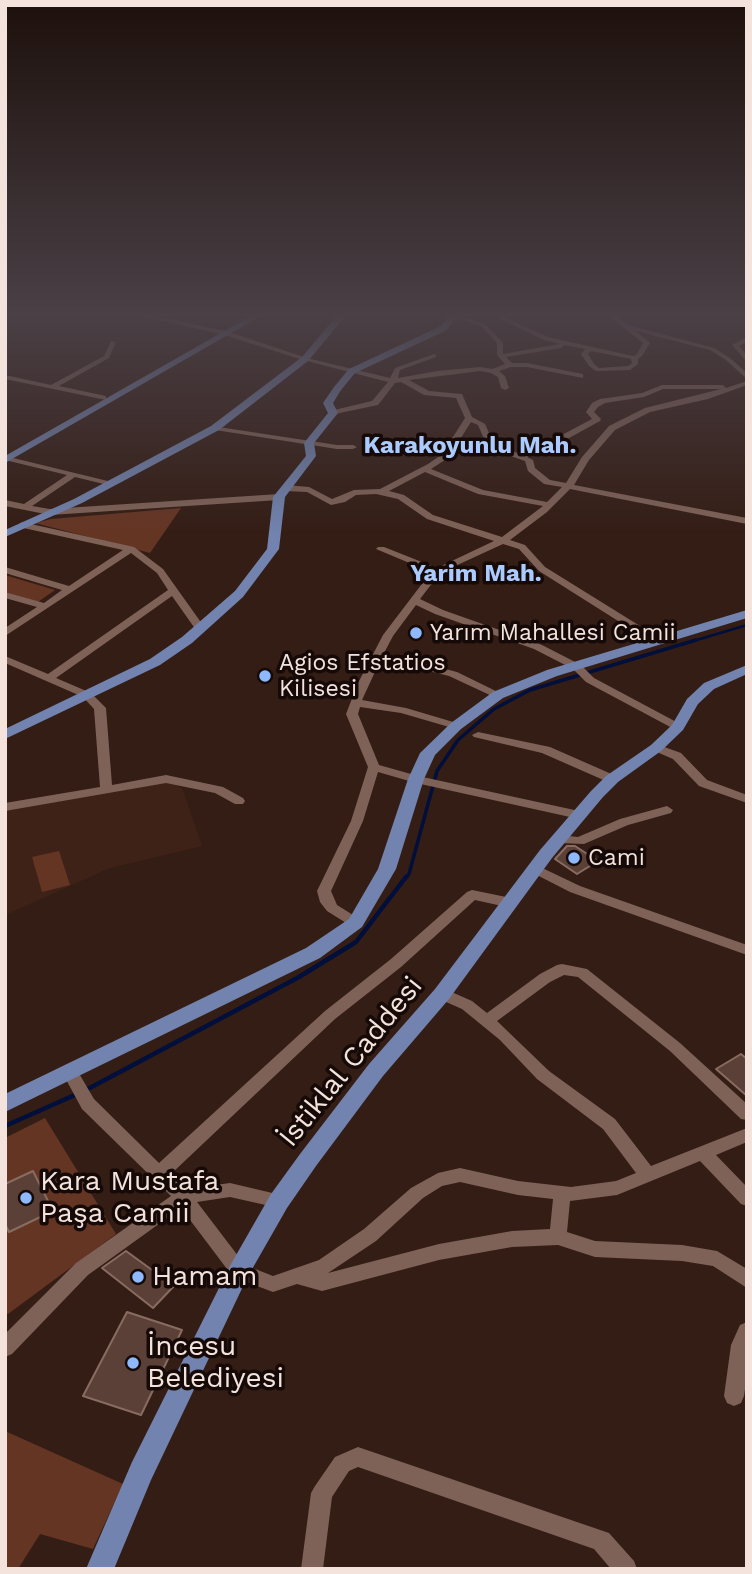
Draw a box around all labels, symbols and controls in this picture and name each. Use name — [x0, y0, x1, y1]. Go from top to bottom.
district label: Karakoyunlu Mah. — [364, 432, 576, 460]
district label: Yarim Mah. — [410, 560, 542, 588]
place label: Yarım Mahallesi Camii — [430, 619, 676, 647]
marker: Yarım Mahallesi Camii — [408, 625, 424, 641]
place label: Agios Efstatios Kilisesi — [279, 649, 446, 703]
marker: Agios Efstatios Kilisesi — [257, 668, 273, 684]
place label: Cami — [588, 844, 645, 872]
marker: Cami — [566, 850, 582, 866]
street label: İstiklal Caddesi — [272, 970, 430, 1154]
place label: Kara Mustafa Paşa Camii — [40, 1165, 219, 1231]
marker: Kara Mustafa Paşa Camii — [18, 1190, 34, 1206]
place label: Hamam — [152, 1260, 257, 1294]
marker: Hamam — [130, 1269, 146, 1285]
place label: İncesu Belediyesi — [147, 1330, 284, 1396]
marker: İncesu Belediyesi — [125, 1355, 141, 1371]

